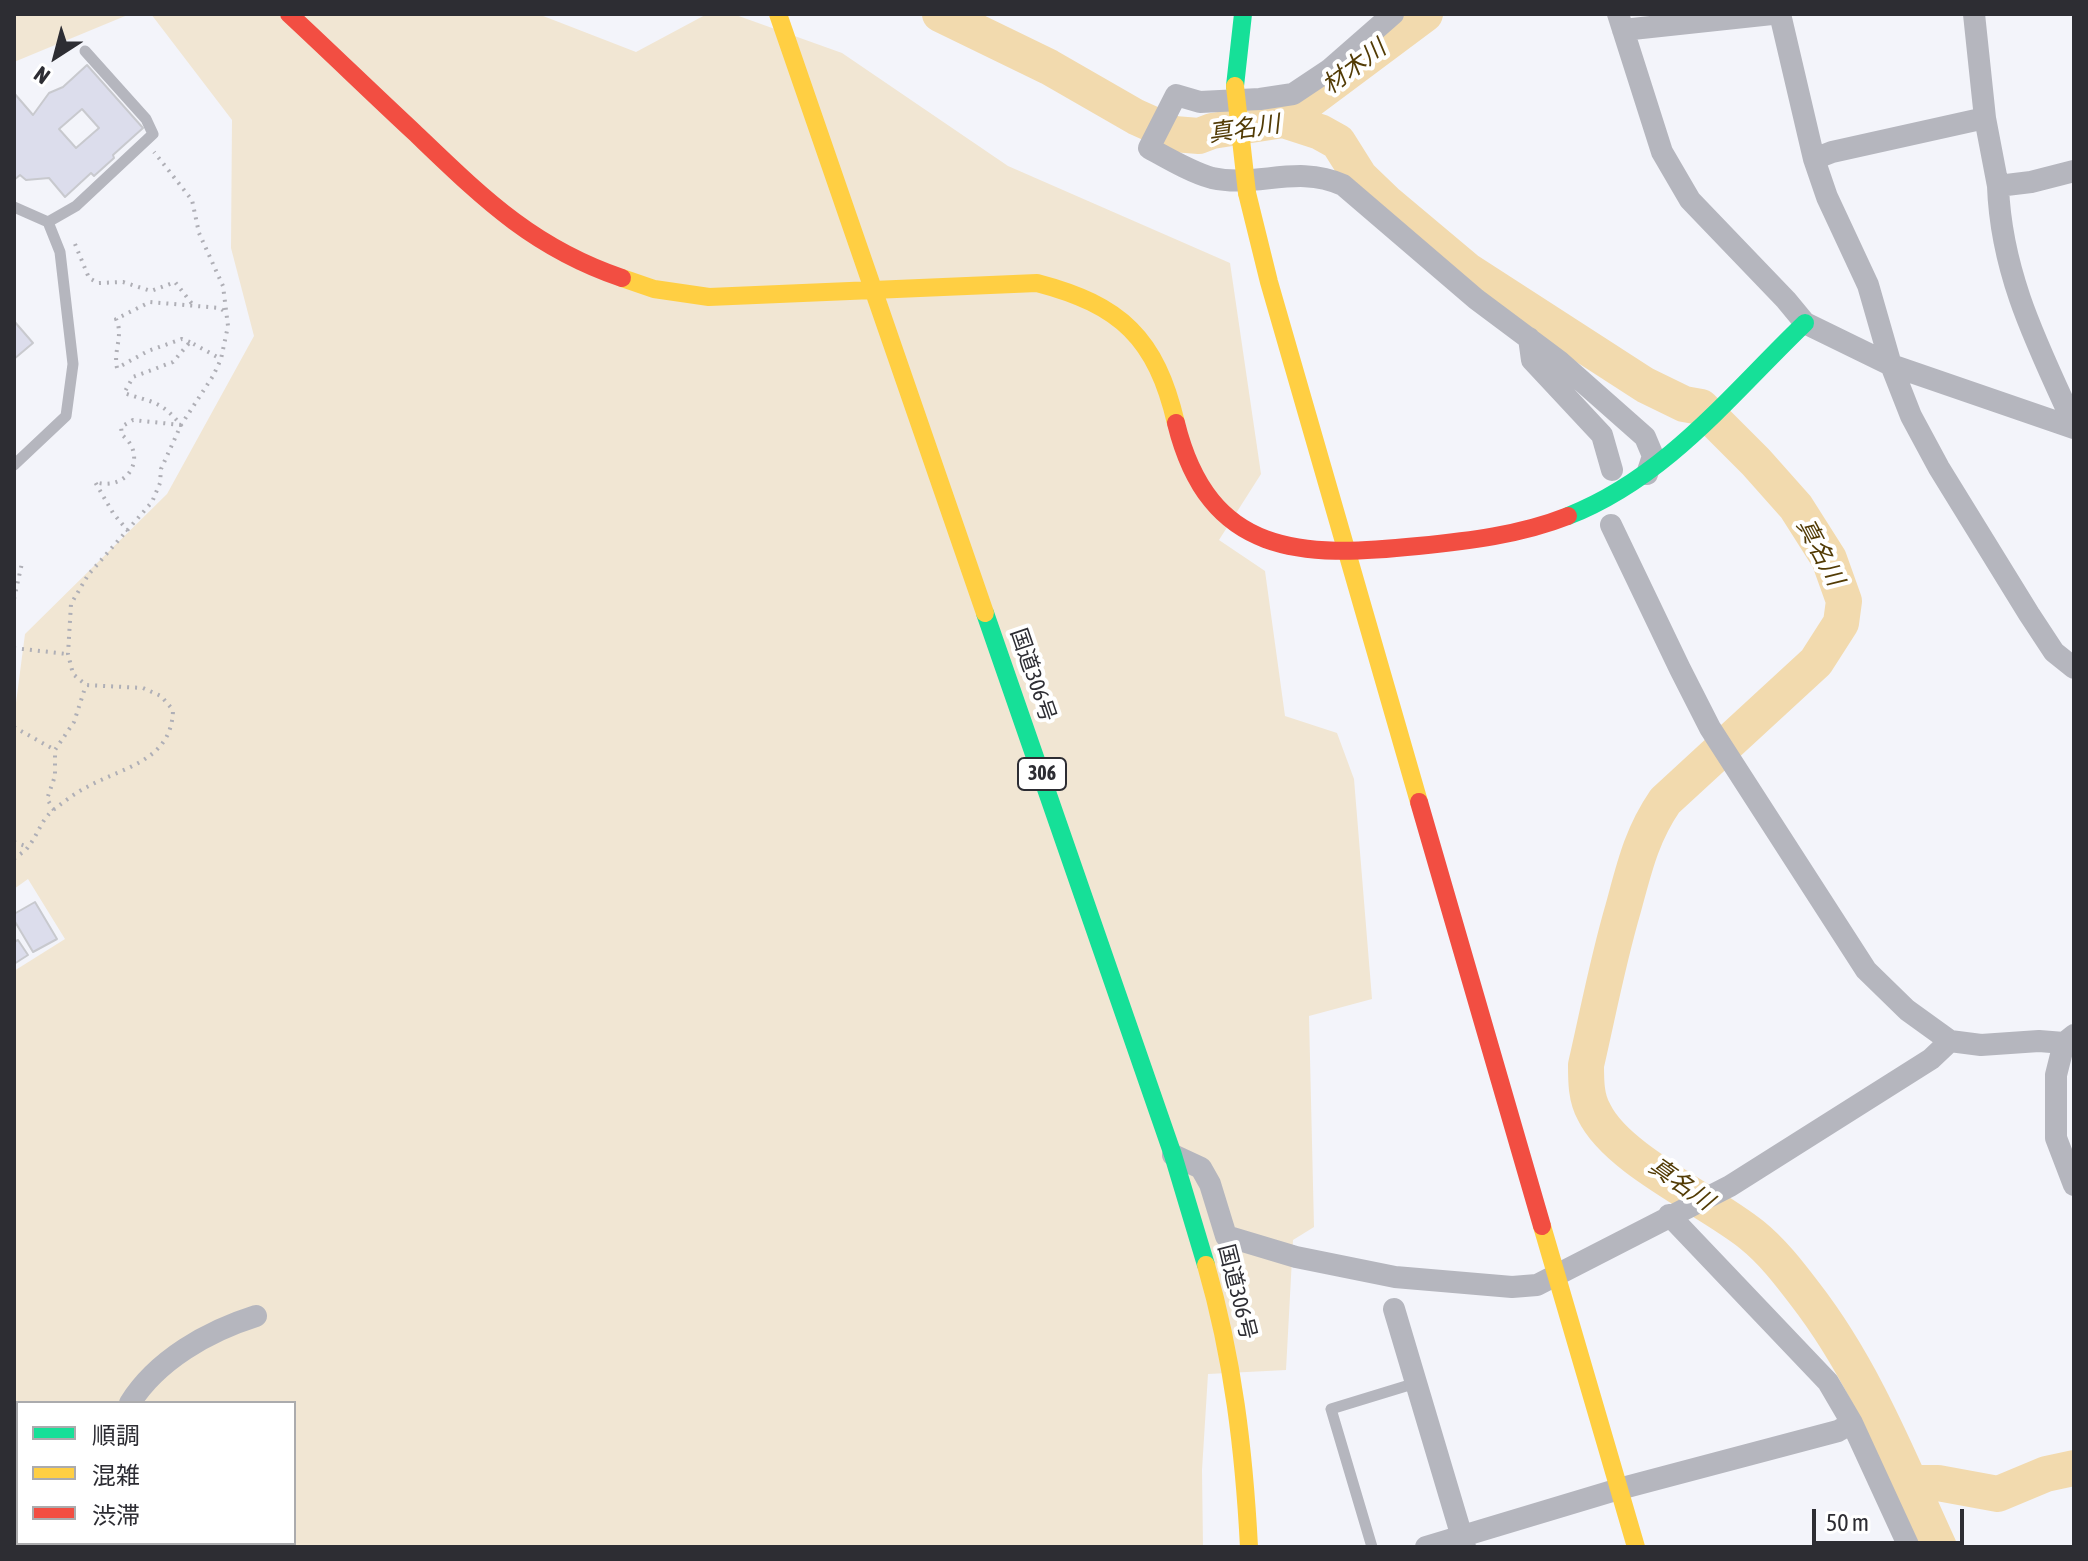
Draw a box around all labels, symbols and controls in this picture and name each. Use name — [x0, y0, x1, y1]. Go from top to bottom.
north arrow — [16, 16, 96, 96]
water label: 材木川 — [1317, 34, 1391, 100]
text: N — [29, 61, 55, 90]
water label: 真名川 — [1206, 110, 1282, 148]
water label: 真名川 — [1790, 513, 1850, 591]
street label: 国道306号 — [1005, 625, 1061, 725]
road number: 306 — [1018, 758, 1066, 790]
water label: 真名川 — [1643, 1152, 1719, 1216]
street label: 国道306号 — [1212, 1242, 1262, 1342]
legend — [16, 1401, 296, 1545]
text: 順調 — [92, 1422, 140, 1449]
text: 混雑 — [92, 1462, 140, 1489]
scale bar — [1816, 1493, 1968, 1543]
text: 渋滞 — [92, 1502, 140, 1529]
text: 50 m — [1826, 1509, 1869, 1536]

